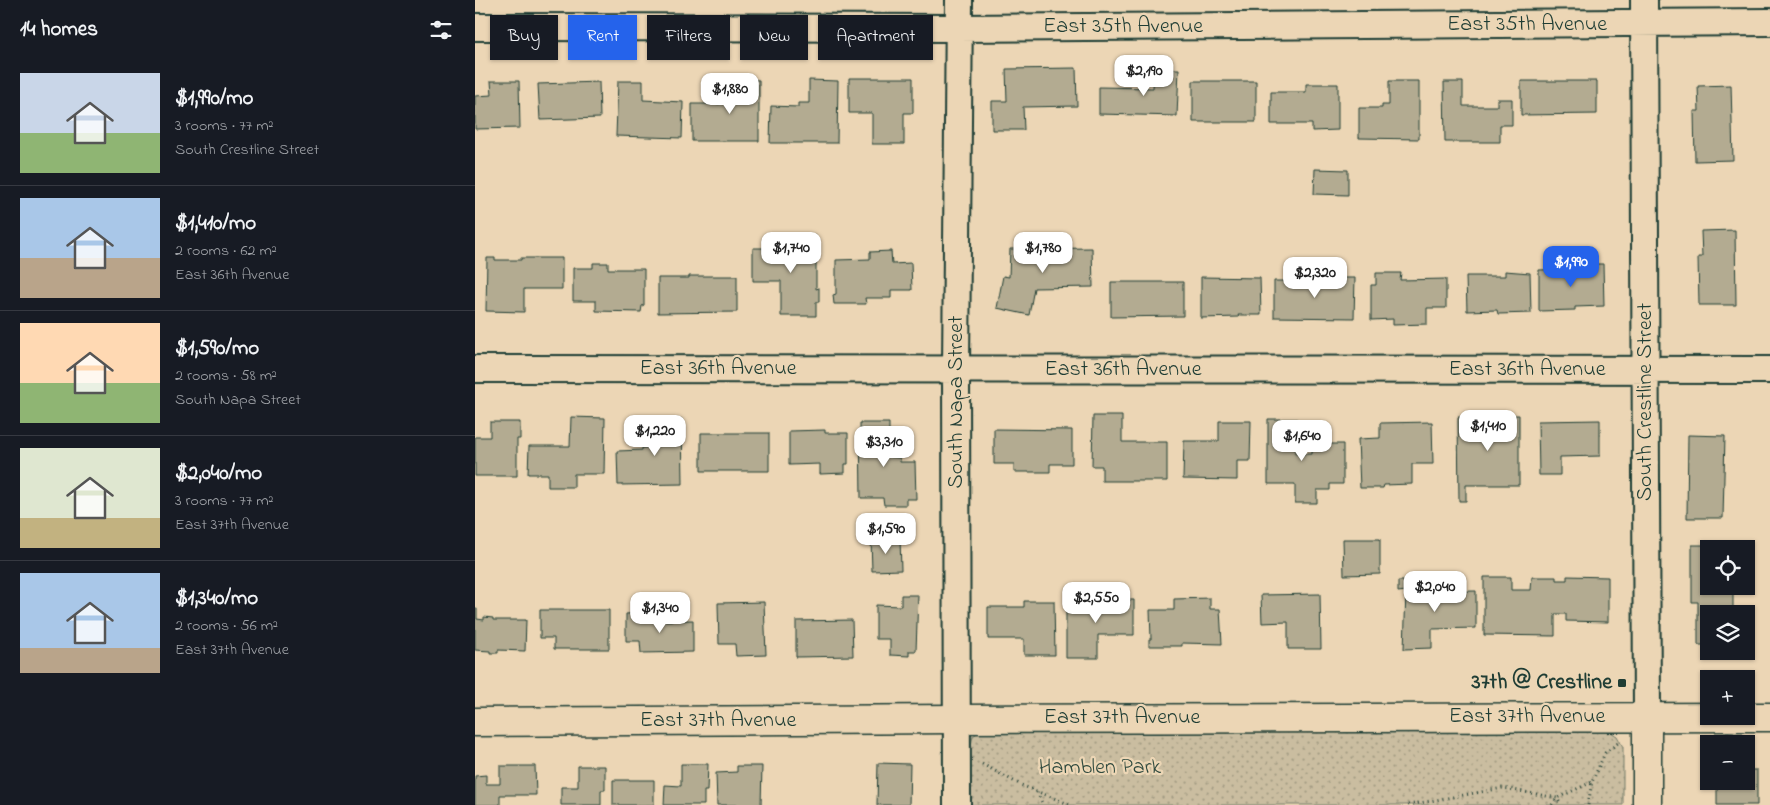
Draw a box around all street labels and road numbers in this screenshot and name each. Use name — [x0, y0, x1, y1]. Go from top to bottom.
street label: East 35th Avenue — [1447, 9, 1607, 41]
street label: East 35th Avenue — [1043, 11, 1203, 43]
street label: South Crestline Street — [1630, 302, 1662, 501]
street label: South Napa Street — [941, 315, 973, 488]
street label: East 36th Avenue — [639, 353, 797, 385]
street label: East 36th Avenue — [1044, 354, 1202, 386]
street label: East 36th Avenue — [1448, 354, 1606, 386]
street label: East 37th Avenue — [1449, 701, 1605, 733]
street label: East 37th Avenue — [1044, 702, 1200, 734]
street label: East 37th Avenue — [640, 705, 796, 737]

